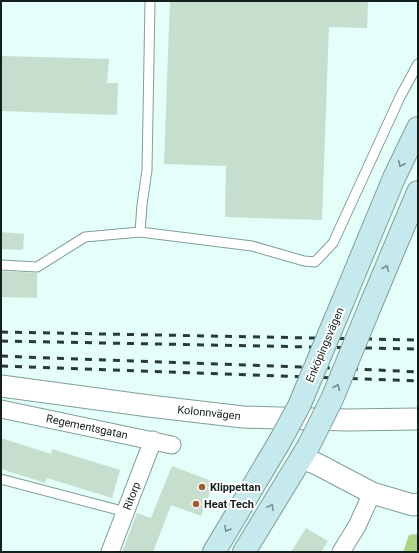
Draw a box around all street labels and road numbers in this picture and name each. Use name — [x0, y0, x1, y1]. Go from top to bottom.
street label: Enköpingsvägen — [303, 306, 347, 384]
street label: Kolonnvägen — [177, 403, 241, 423]
street label: Regementsgatan — [45, 412, 129, 442]
street label: Ritorp — [121, 480, 143, 512]

